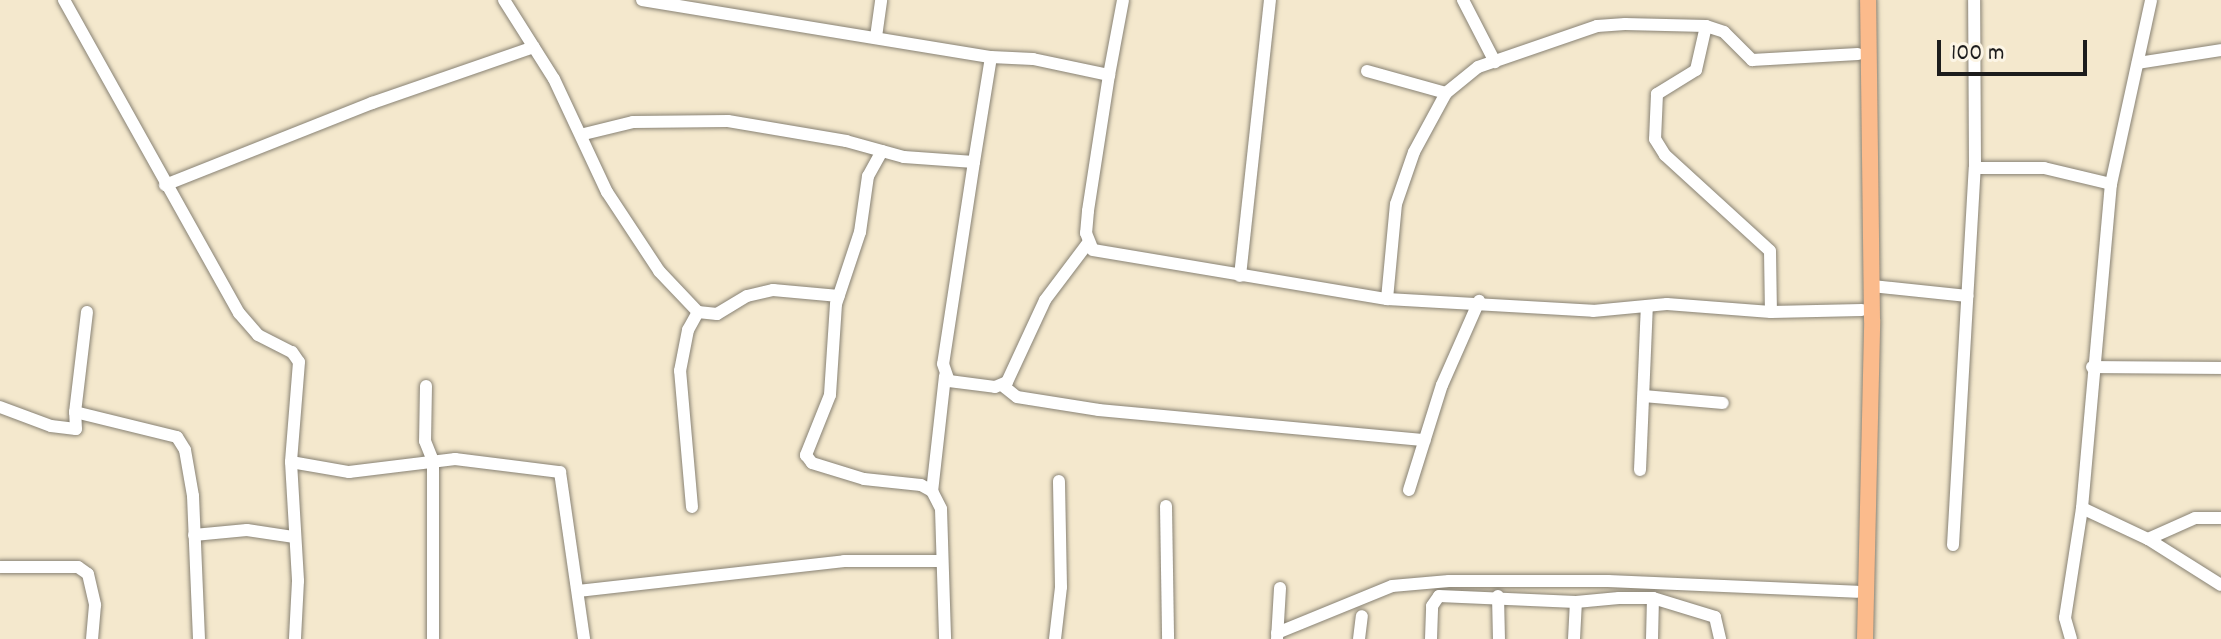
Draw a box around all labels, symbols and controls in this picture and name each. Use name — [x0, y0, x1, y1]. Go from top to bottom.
scale bar — [1941, 24, 2091, 74]
text: 100 m — [1951, 37, 2004, 71]

